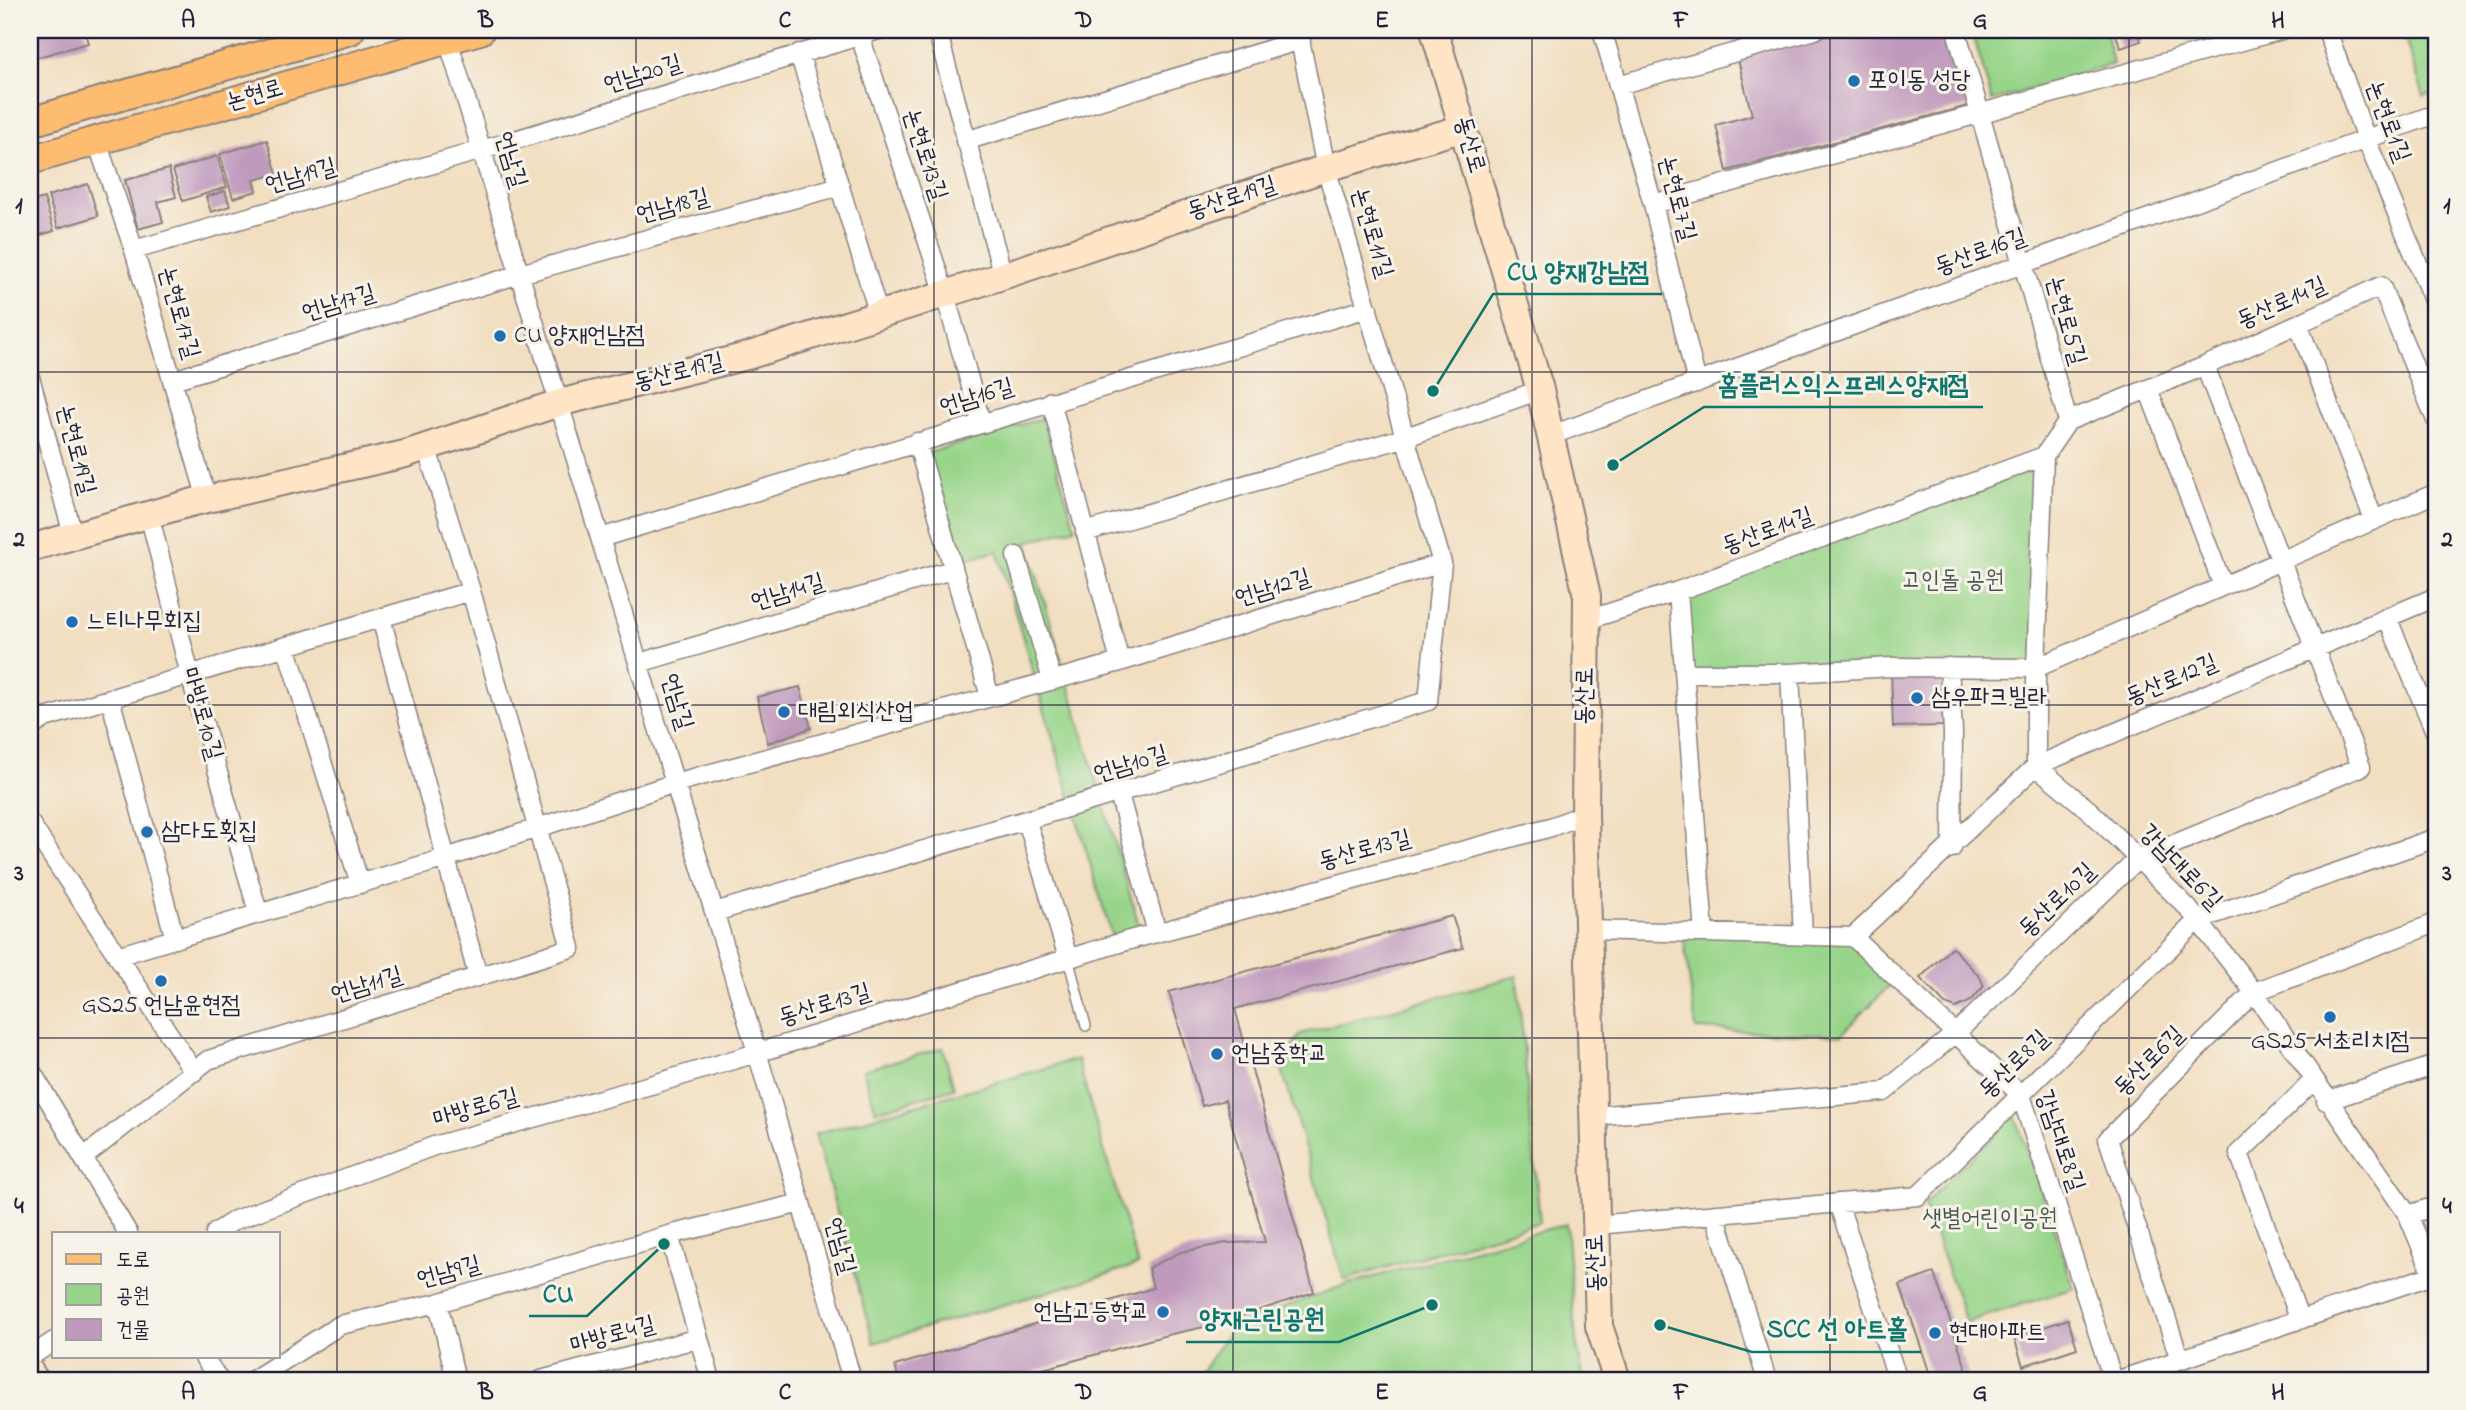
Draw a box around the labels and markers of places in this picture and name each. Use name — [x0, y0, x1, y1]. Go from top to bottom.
place label: 포이동 성당 — [1868, 64, 1971, 99]
marker: 포이동 성당 — [1846, 73, 1862, 89]
callout: CU 양재강남점 — [1493, 247, 1662, 294]
place label: CU 양재언남점 — [514, 319, 645, 354]
marker: CU 양재언남점 — [492, 328, 508, 344]
callout: 홈플러스익스프레스양재점 — [1704, 360, 1983, 407]
place label: 느티나무회집 — [86, 605, 202, 640]
marker: 느티나무회집 — [64, 614, 80, 630]
place label: 삼우파크빌라 — [1931, 681, 2047, 716]
marker: 삼우파크빌라 — [1909, 690, 1925, 706]
place label: 대림외식산업 — [798, 695, 914, 730]
marker: 대림외식산업 — [776, 704, 792, 720]
place label: 삼다도횟집 — [161, 815, 258, 850]
marker: 삼다도횟집 — [139, 824, 155, 840]
marker: GS25 언남윤현점 — [153, 973, 169, 989]
place label: GS25 언남윤현점 — [82, 989, 240, 1024]
marker: GS25 서초리치점 — [2322, 1009, 2338, 1025]
place label: GS25 서초리치점 — [2251, 1025, 2409, 1060]
place label: 언남중학교 — [1231, 1037, 1328, 1072]
marker: 언남중학교 — [1209, 1046, 1225, 1062]
callout: CU — [529, 1269, 587, 1316]
place label: 언남고등학교 — [1033, 1295, 1149, 1330]
callout: 양재근린공원 — [1186, 1295, 1339, 1342]
marker: 언남고등학교 — [1155, 1304, 1171, 1320]
callout: SCC 선 아트홀 — [1752, 1305, 1921, 1352]
place label: 현대아파트 — [1949, 1316, 2046, 1351]
marker: 현대아파트 — [1927, 1325, 1943, 1341]

